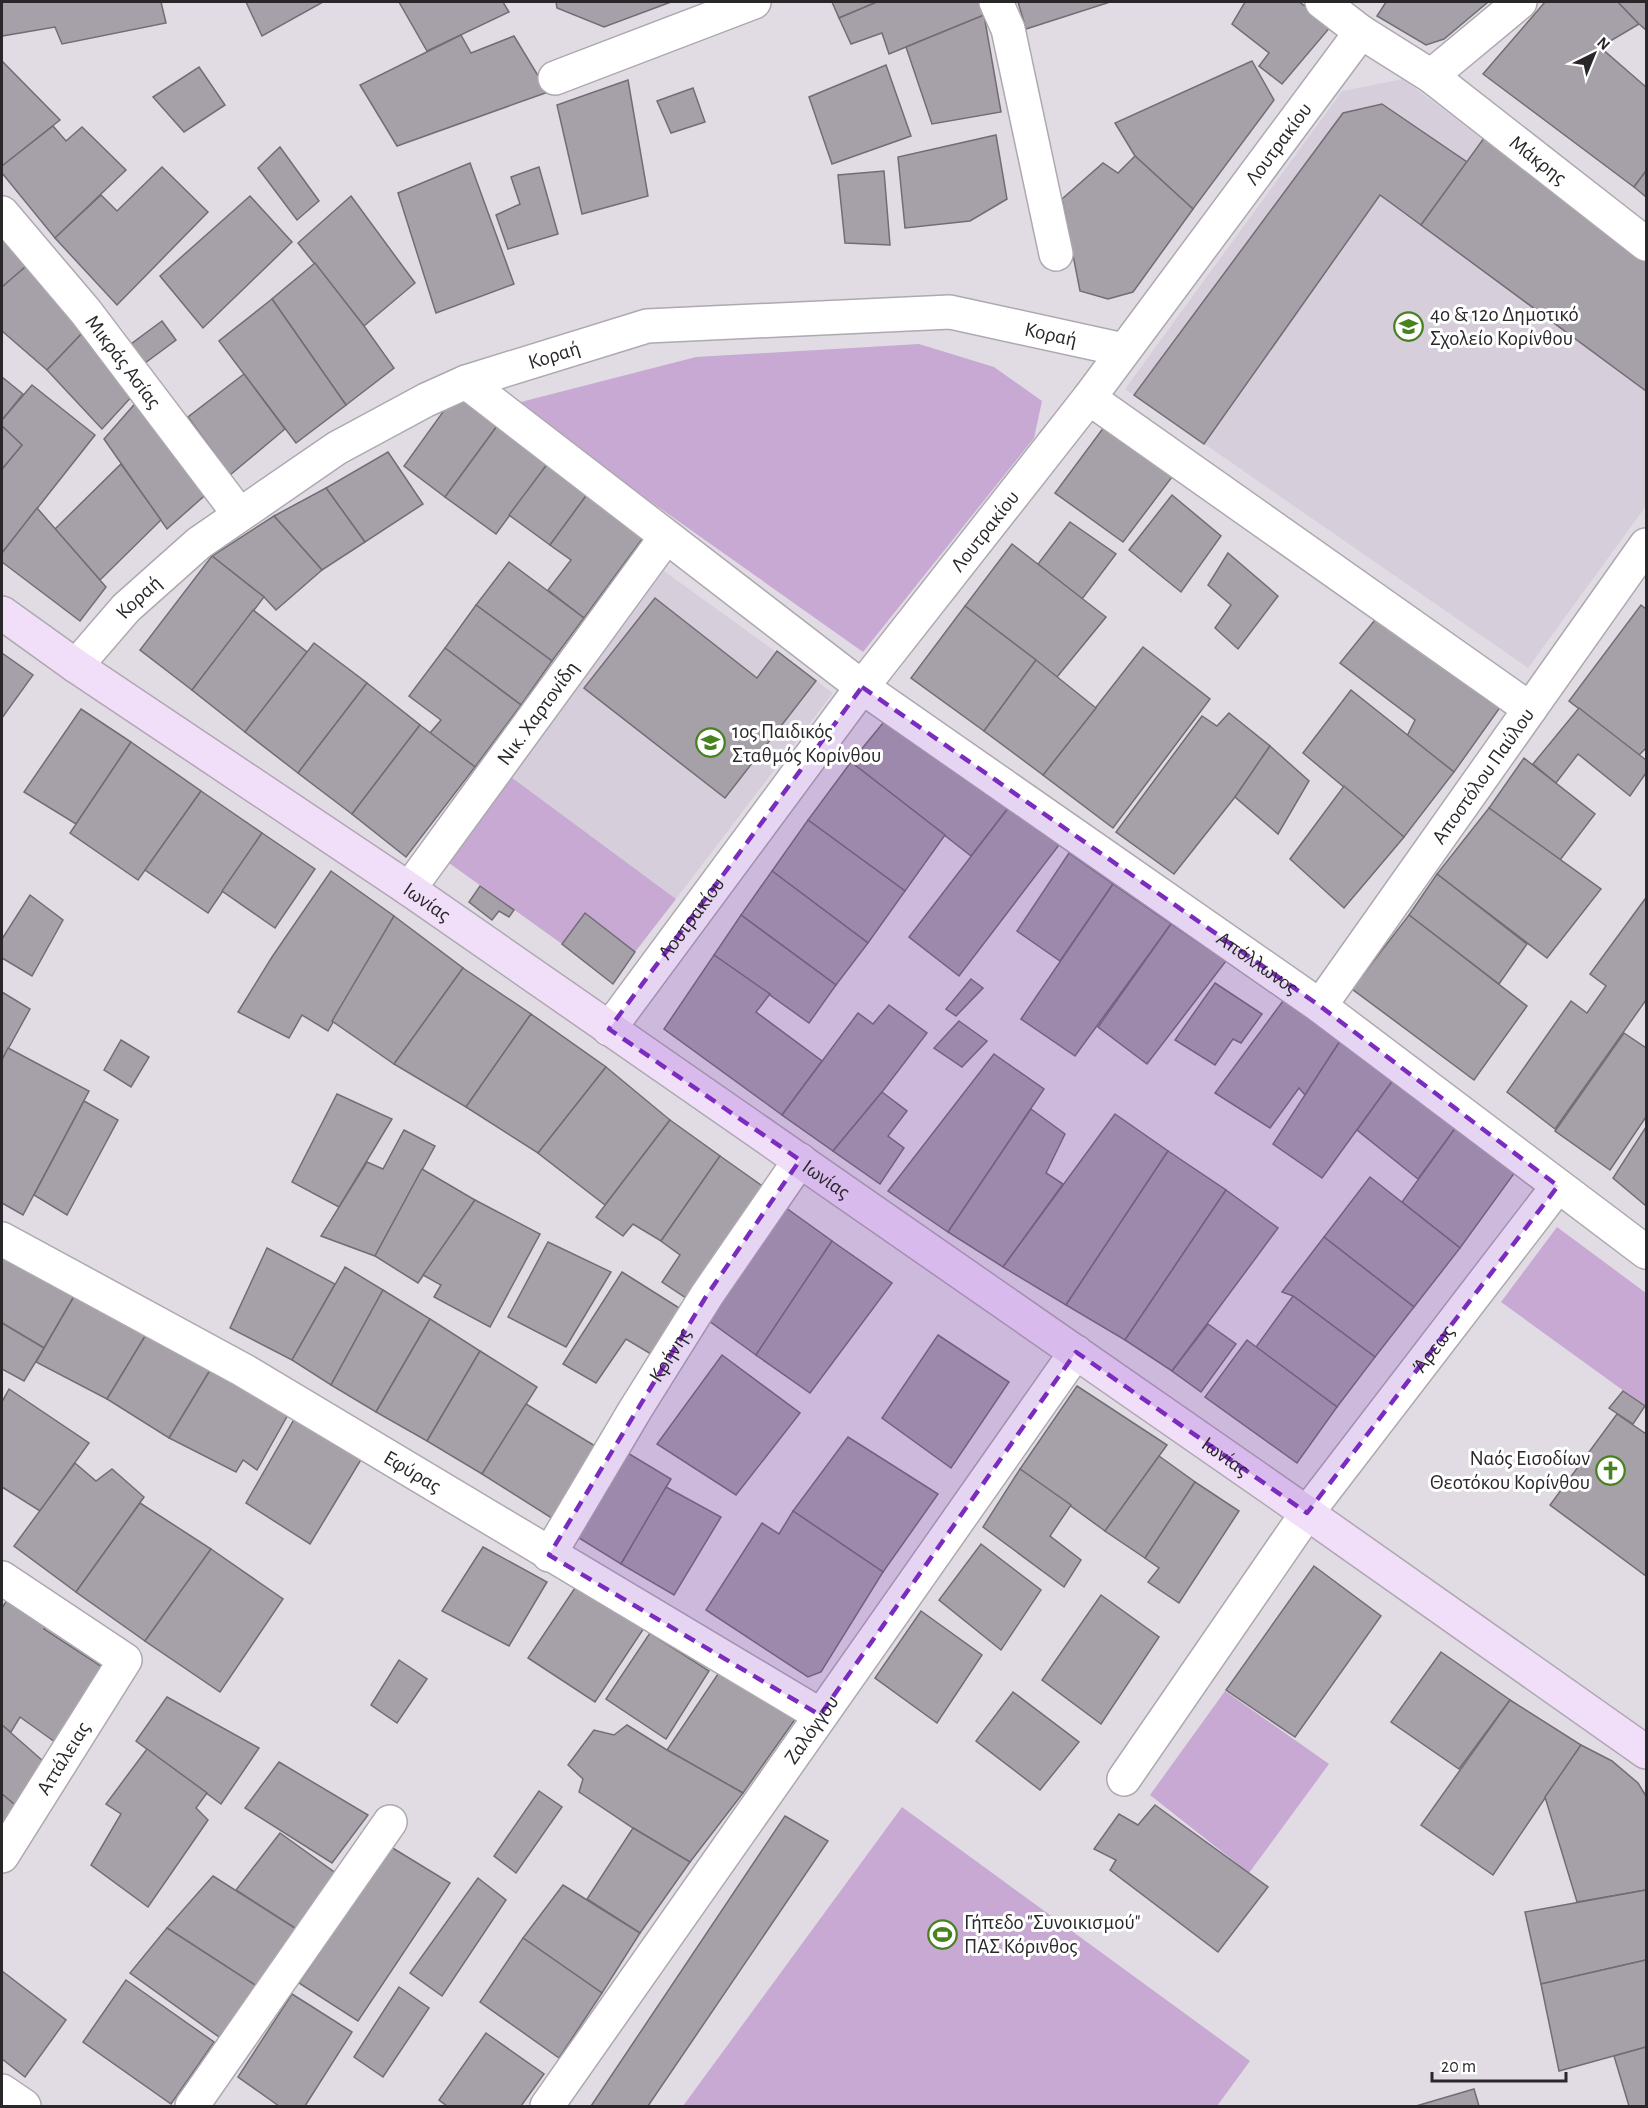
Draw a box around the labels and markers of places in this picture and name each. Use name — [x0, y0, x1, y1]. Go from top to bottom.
place label: 4ο & 12ο Δημοτικό Σχολείο Κορίνθου — [1430, 304, 1579, 349]
school or university icon: 4ο & 12ο Δημοτικό Σχολείο Κορίνθου — [1393, 310, 1425, 342]
place label: 1ος Παιδικός Σταθμός Κορίνθου — [732, 721, 881, 766]
school or university icon: 1ος Παιδικός Σταθμός Κορίνθου — [695, 727, 727, 759]
place label: Ναός Εισοδίων Θεοτόκου Κορίνθου — [1430, 1448, 1590, 1493]
church icon: Ναός Εισοδίων Θεοτόκου Κορίνθου — [1595, 1454, 1627, 1486]
place label: Γήπεδο "Συνοικισμού" ΠΑΣ Κόρινθος — [964, 1912, 1141, 1957]
sports icon: Γήπεδο "Συνοικισμού" ΠΑΣ Κόρινθος — [927, 1918, 959, 1950]

